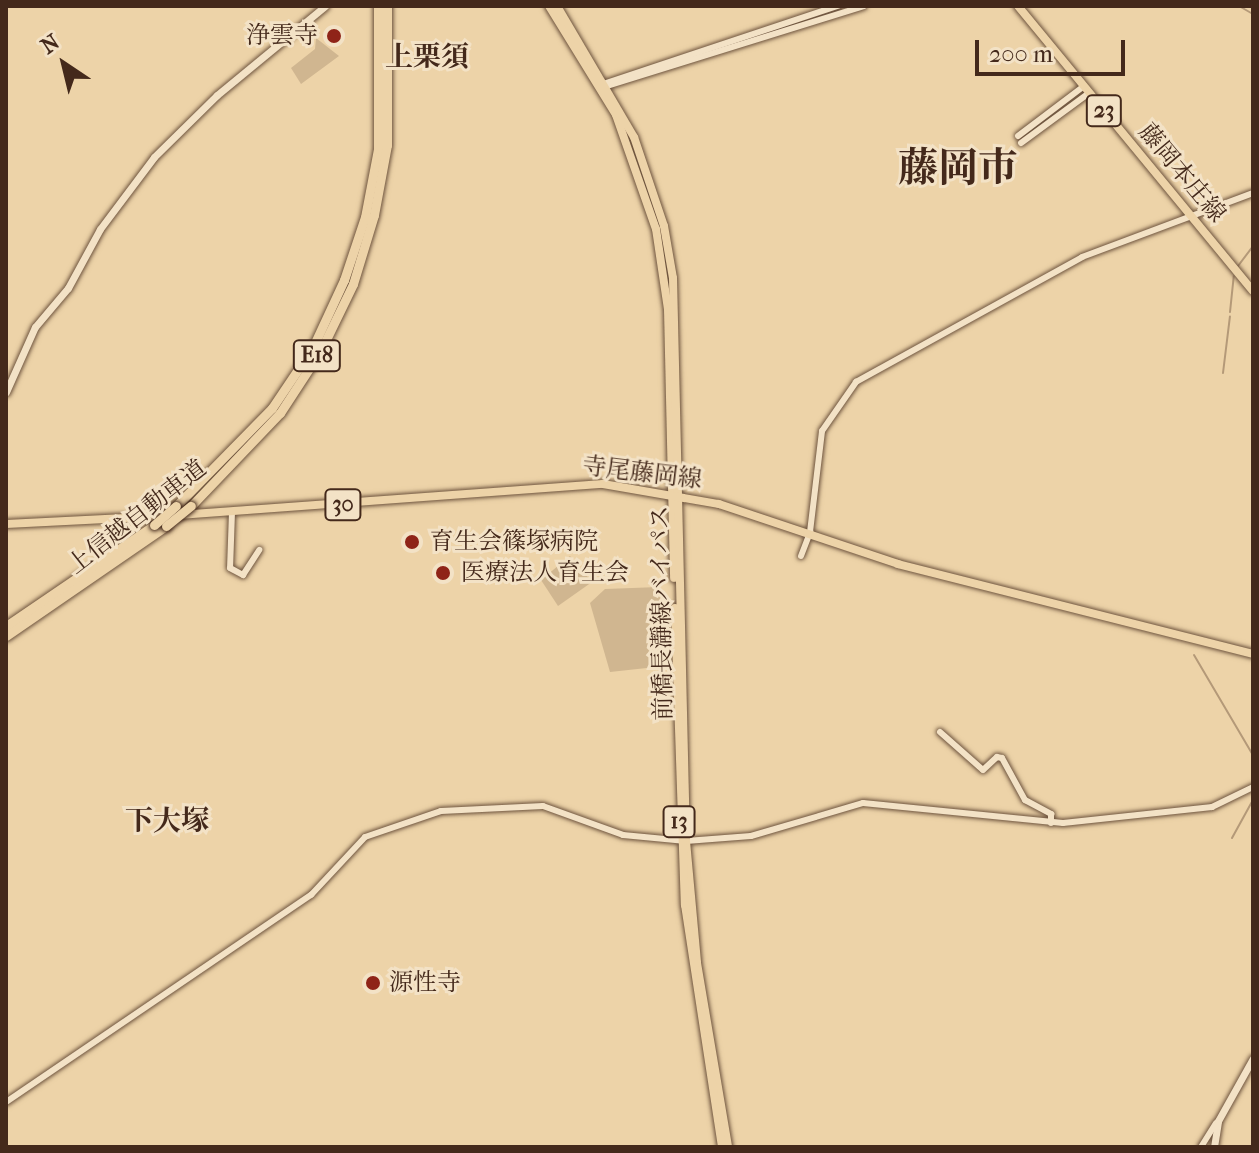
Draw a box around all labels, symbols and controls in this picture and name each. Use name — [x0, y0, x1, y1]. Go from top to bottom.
place label: 浄雲寺 — [246, 22, 318, 50]
north arrow — [24, 24, 104, 104]
scale bar — [979, 24, 1129, 74]
marker: 浄雲寺 — [325, 27, 343, 45]
text: N — [36, 29, 65, 60]
district label: 上栗須 — [385, 40, 469, 74]
text: 200 m — [989, 40, 1053, 68]
road number: 23 — [1084, 93, 1124, 129]
street label: 藤岡本庄線 — [1132, 118, 1232, 228]
district label: 藤岡市 — [898, 144, 1018, 192]
road number: E18 — [291, 338, 343, 374]
street label: 寺尾藤岡線 — [581, 451, 703, 495]
street label: 上信越自動車道 — [62, 454, 212, 580]
road number: 30 — [323, 487, 363, 523]
street label: 前橋長瀞線バイパス — [646, 505, 678, 721]
place label: 育生会篠塚病院 — [430, 528, 598, 556]
marker: 育生会篠塚病院 — [401, 531, 423, 553]
place label: 医療法人育生会 — [461, 559, 629, 587]
marker: 医療法人育生会 — [432, 562, 454, 584]
district label: 下大塚 — [125, 804, 209, 838]
road number: 13 — [661, 804, 697, 840]
place label: 源性寺 — [389, 969, 461, 997]
marker: 源性寺 — [364, 974, 382, 992]

